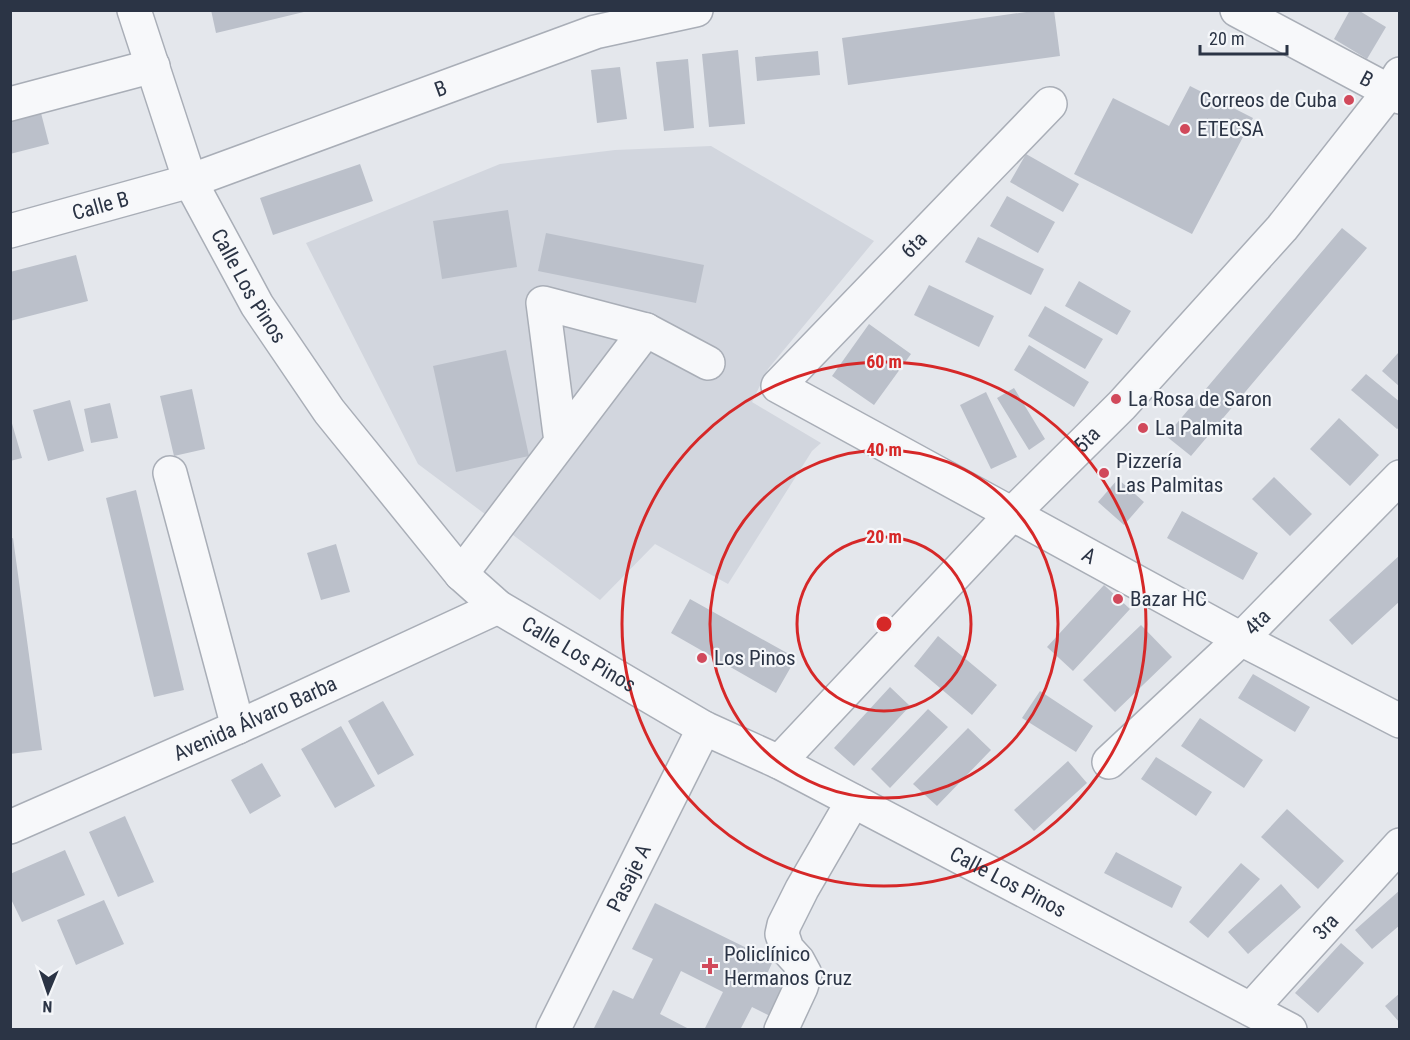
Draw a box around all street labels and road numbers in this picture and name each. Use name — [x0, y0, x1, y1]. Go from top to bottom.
street label: B — [1356, 66, 1377, 93]
street label: B — [431, 76, 450, 102]
street label: Calle B — [70, 187, 132, 225]
street label: Calle Los Pinos — [206, 225, 291, 347]
street label: 6ta — [896, 227, 932, 263]
street label: 5ta — [1069, 422, 1105, 457]
street label: A — [1078, 542, 1100, 569]
street label: 4ta — [1240, 604, 1275, 640]
street label: Calle Los Pinos — [517, 612, 640, 697]
street label: Avenida Álvaro Barba — [170, 671, 340, 766]
street label: Pasaje A — [602, 840, 656, 916]
street label: Calle Los Pinos — [946, 842, 1070, 922]
street label: 3ra — [1308, 909, 1343, 945]

